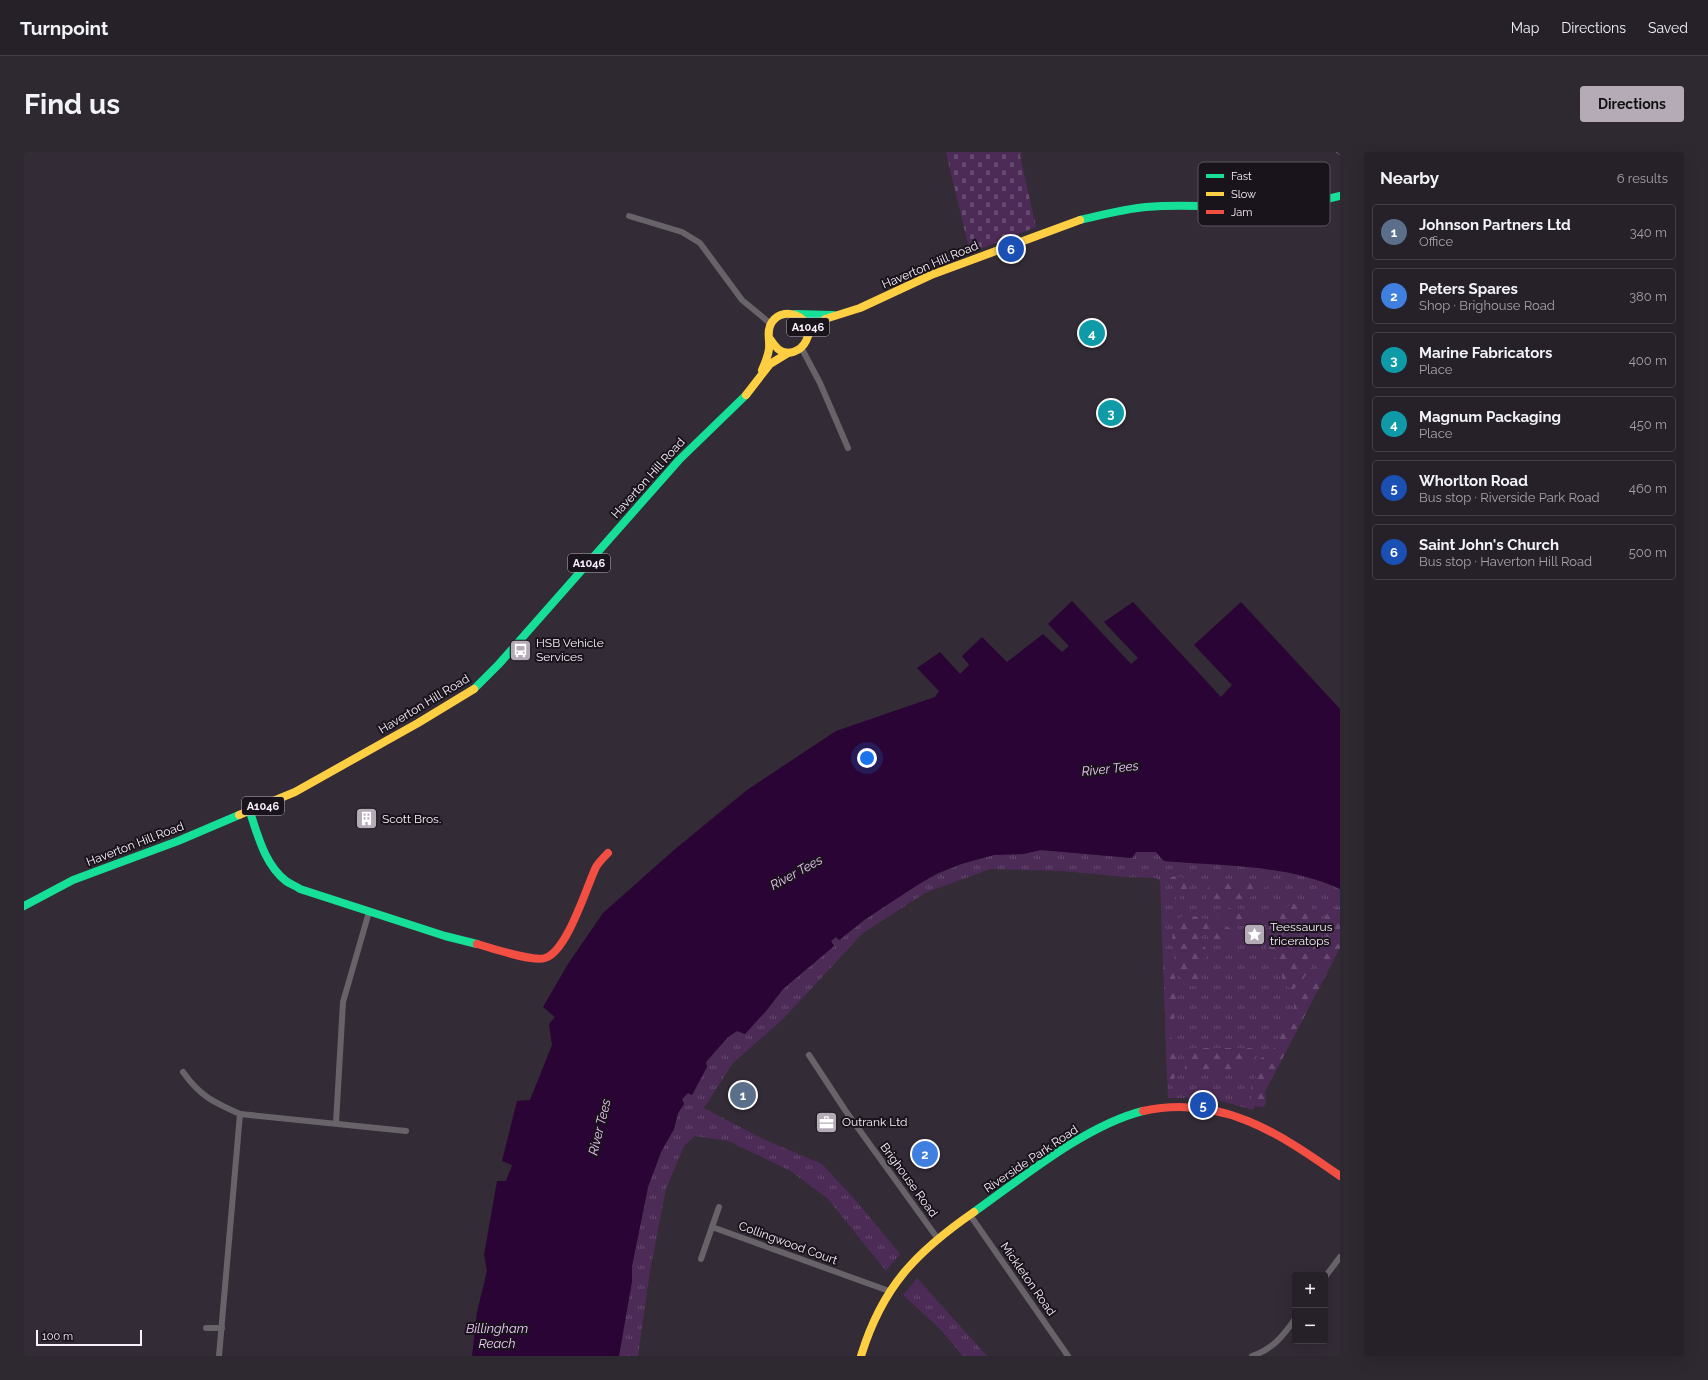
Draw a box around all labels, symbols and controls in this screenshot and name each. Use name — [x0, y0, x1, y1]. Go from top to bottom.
text: Turnpoint — [20, 17, 108, 39]
text: Map — [1511, 20, 1539, 36]
text: Directions — [1561, 20, 1626, 36]
text: Saved — [1648, 20, 1688, 36]
button: Directions — [1580, 86, 1684, 122]
text: Find us — [24, 88, 120, 121]
legend — [1198, 162, 1330, 226]
text: Nearby — [1380, 168, 1439, 188]
text: Fast — [1231, 170, 1252, 183]
text: 6 results — [1617, 171, 1668, 186]
text: Slow — [1231, 188, 1256, 201]
text: Jam — [1231, 206, 1252, 219]
text: Johnson Partners Ltd — [1419, 216, 1571, 234]
text: 1 — [1391, 225, 1397, 240]
text: 340 m — [1630, 225, 1667, 240]
pin: 6 — [998, 234, 1024, 264]
text: Office — [1419, 234, 1453, 249]
street label: Haverton Hill Road — [880, 238, 980, 292]
text: Peters Spares — [1419, 280, 1518, 298]
text: 2 — [1390, 289, 1398, 304]
text: 380 m — [1629, 289, 1667, 304]
text: Shop · Brighouse Road — [1419, 298, 1555, 313]
road number: A1046 — [787, 318, 829, 336]
pin: 4 — [1079, 318, 1105, 348]
text: Marine Fabricators — [1419, 344, 1552, 362]
text: 3 — [1390, 353, 1398, 368]
text: 400 m — [1629, 353, 1667, 368]
text: Place — [1419, 362, 1452, 377]
pin: 3 — [1098, 398, 1124, 428]
text: Magnum Packaging — [1419, 408, 1561, 426]
text: 4 — [1390, 417, 1398, 432]
text: 450 m — [1630, 417, 1667, 432]
text: Place — [1419, 426, 1452, 441]
street label: Haverton Hill Road — [608, 435, 688, 521]
text: Whorlton Road — [1419, 472, 1528, 490]
text: 5 — [1390, 481, 1398, 496]
text: 460 m — [1629, 481, 1667, 496]
text: Bus stop · Riverside Park Road — [1419, 490, 1600, 505]
text: Saint John's Church — [1419, 536, 1559, 554]
text: 6 — [1390, 545, 1398, 560]
text: 500 m — [1629, 545, 1667, 560]
road number: A1046 — [568, 554, 610, 572]
text: Bus stop · Haverton Hill Road — [1419, 554, 1592, 569]
place label: HSB Vehicle Services — [536, 636, 604, 664]
bus stop icon: HSB Vehicle Services — [508, 637, 534, 663]
street label: Haverton Hill Road — [376, 671, 472, 737]
your location — [857, 748, 877, 768]
water label: River Tees — [1081, 758, 1139, 779]
road number: A1046 — [242, 797, 284, 815]
building icon: Scott Bros. — [353, 806, 379, 832]
place label: Scott Bros. — [382, 812, 441, 826]
street label: Haverton Hill Road — [84, 819, 186, 869]
water label: River Tees — [768, 852, 825, 893]
place label: Teessaurus triceratops — [1270, 920, 1333, 948]
place icon: Teessaurus triceratops — [1241, 921, 1267, 947]
pin: 1 — [730, 1080, 756, 1110]
pin: 5 — [1190, 1090, 1216, 1120]
water label: River Tees — [585, 1097, 614, 1157]
office icon: Outrank Ltd — [813, 1109, 839, 1135]
place label: Outrank Ltd — [842, 1115, 908, 1129]
street label: Riverside Park Road — [981, 1122, 1081, 1196]
pin: 2 — [912, 1139, 938, 1169]
street label: Brighouse Road — [877, 1140, 941, 1220]
street label: Collingwood Court — [737, 1219, 839, 1267]
street label: Mickleton Road — [998, 1240, 1058, 1318]
map controls — [1292, 1272, 1328, 1344]
button: + — [1292, 1272, 1328, 1308]
button: − — [1292, 1308, 1328, 1344]
water label: Billingham Reach — [466, 1321, 528, 1351]
scale bar — [36, 1328, 142, 1347]
text: 100 m — [42, 1330, 73, 1343]

